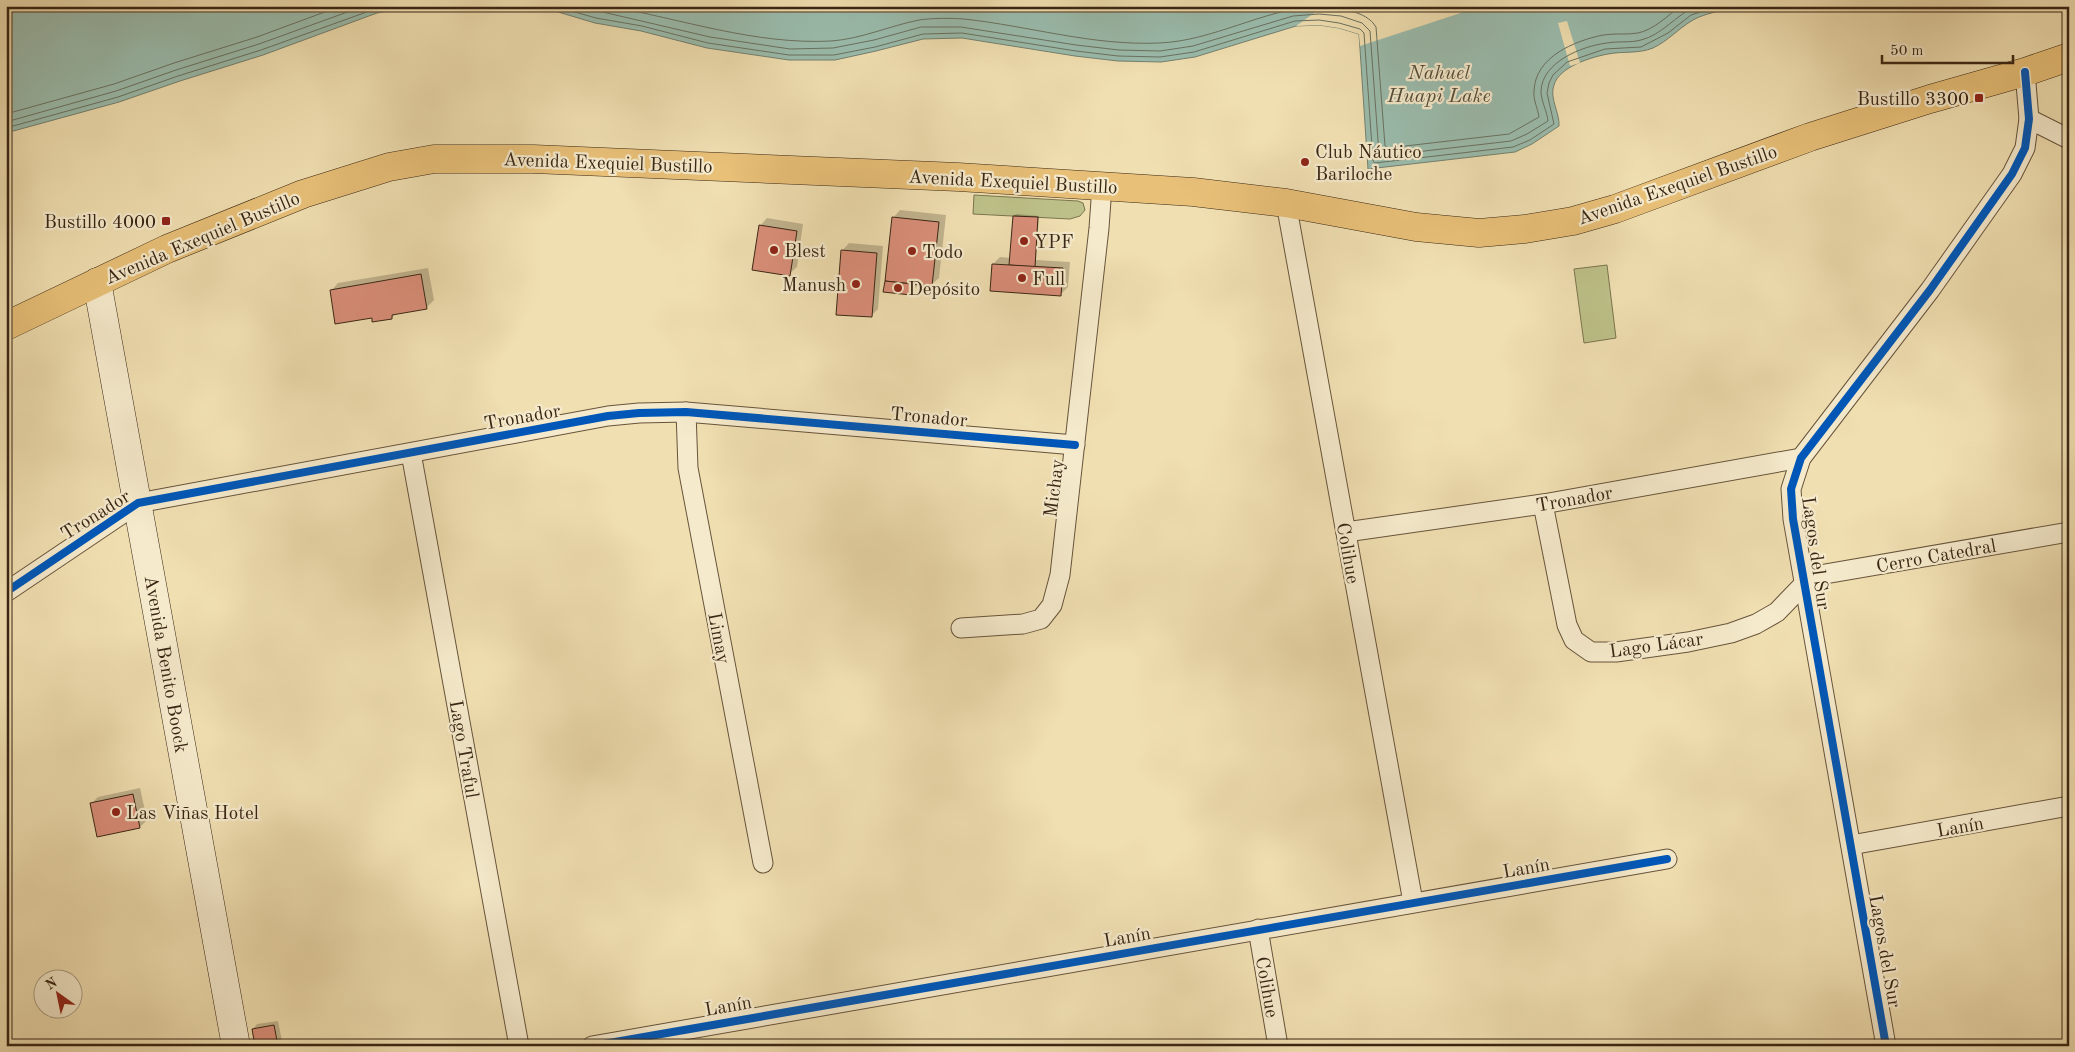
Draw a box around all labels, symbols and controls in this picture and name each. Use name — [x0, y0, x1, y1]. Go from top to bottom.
scale bar — [1882, 32, 2014, 64]
text: 50 m — [1890, 44, 1924, 59]
water label: Nahuel Huapi Lake — [1386, 64, 1491, 107]
place label: Bustillo 3300 — [1857, 91, 1969, 110]
marker: Bustillo 3300 — [1973, 92, 1985, 104]
street label: Avenida Exequiel Bustillo — [1576, 143, 1780, 229]
place label: Club Náutico Bariloche — [1315, 144, 1422, 185]
street label: Avenida Exequiel Bustillo — [503, 151, 713, 178]
marker: Club Náutico Bariloche — [1299, 156, 1311, 168]
street label: Avenida Exequiel Bustillo — [908, 169, 1118, 198]
street label: Avenida Exequiel Bustillo — [103, 190, 303, 289]
place label: Bustillo 4000 — [44, 214, 156, 233]
marker: Bustillo 4000 — [160, 215, 172, 227]
place label: YPF — [1034, 234, 1074, 253]
marker: YPF — [1018, 235, 1030, 247]
place label: Blest — [784, 243, 826, 262]
marker: Blest — [768, 244, 780, 256]
place label: Todo — [922, 244, 963, 263]
marker: Todo — [906, 245, 918, 257]
place label: Full — [1032, 271, 1065, 290]
marker: Full — [1016, 272, 1028, 284]
place label: Manush — [782, 277, 846, 296]
marker: Manush — [850, 278, 862, 290]
place label: Depósito — [908, 281, 980, 300]
marker: Depósito — [892, 282, 904, 294]
street label: Tronador — [483, 402, 562, 435]
street label: Tronador — [889, 406, 968, 431]
street label: Michay — [1042, 458, 1068, 519]
street label: Tronador — [1535, 484, 1614, 517]
street label: Tronador — [58, 487, 134, 545]
street label: Lagos del Sur — [1797, 495, 1832, 611]
street label: Colihue — [1332, 521, 1361, 585]
street label: Cerro Catedral — [1875, 538, 1998, 577]
street label: Avenida Benito Boock — [140, 574, 190, 755]
street label: Limay — [703, 611, 732, 666]
street label: Lago Lácar — [1608, 630, 1705, 662]
street label: Lago Traful — [445, 699, 481, 800]
place label: Las Viñas Hotel — [126, 805, 259, 824]
marker: Las Viñas Hotel — [110, 806, 122, 818]
street label: Lanín — [1935, 815, 1986, 842]
street label: Lanín — [1501, 856, 1552, 883]
street label: Lagos del Sur — [1864, 894, 1903, 1010]
street label: Lanín — [1102, 925, 1153, 952]
street label: Colihue — [1251, 955, 1280, 1019]
north arrow — [32, 970, 82, 1020]
text: N — [43, 975, 60, 993]
street label: Lanín — [703, 994, 754, 1021]

